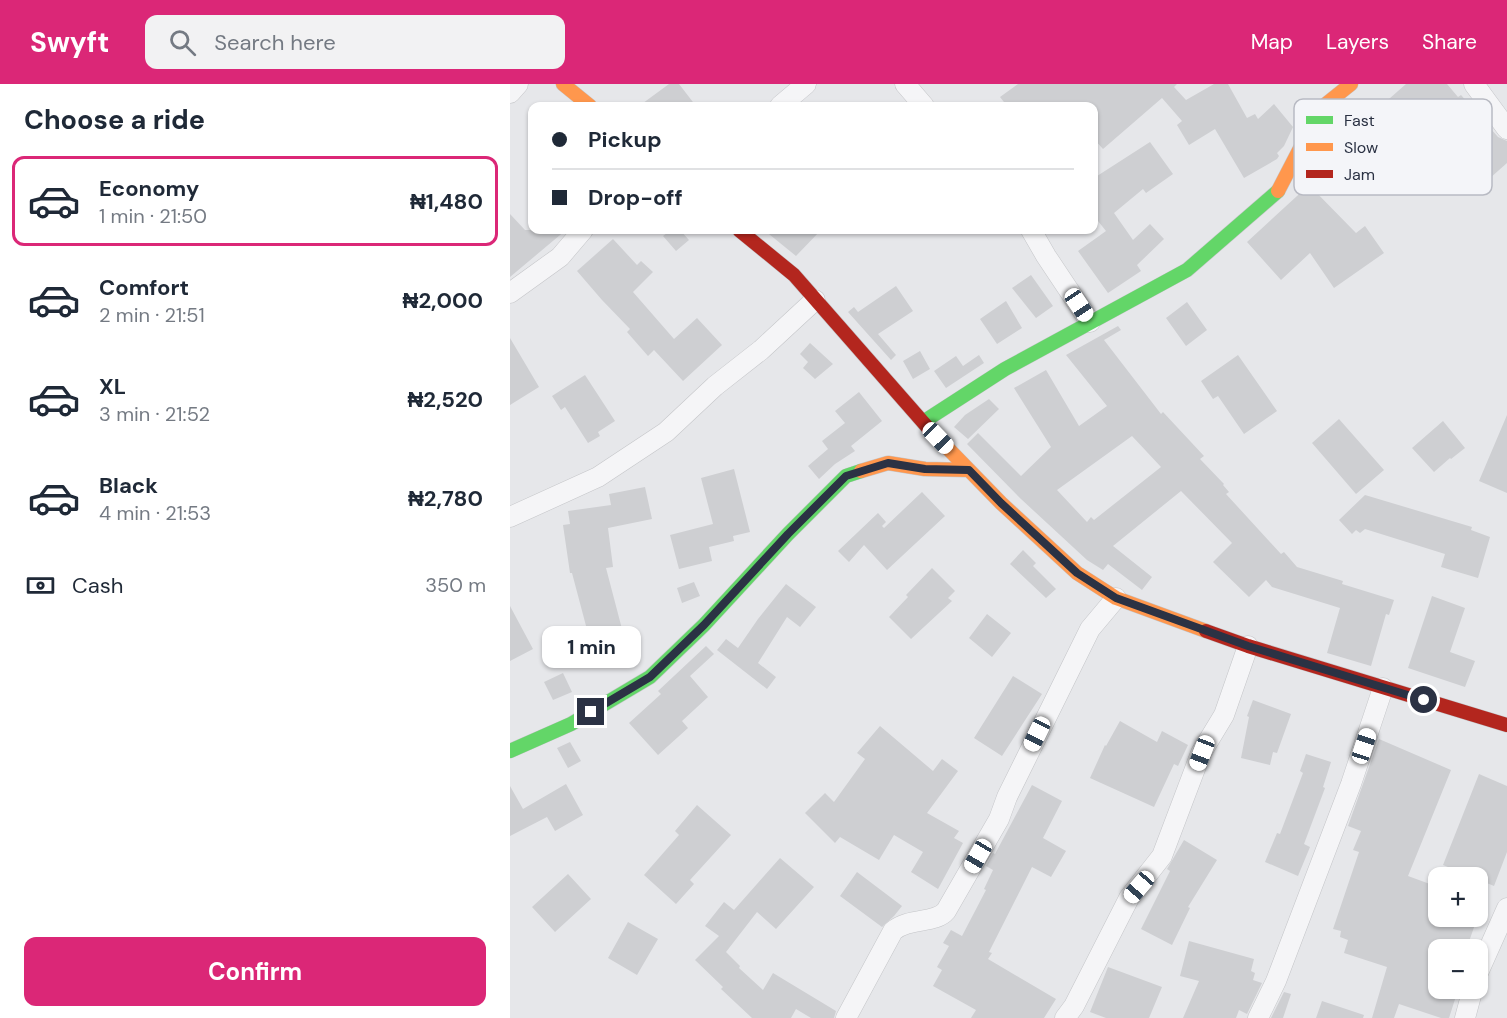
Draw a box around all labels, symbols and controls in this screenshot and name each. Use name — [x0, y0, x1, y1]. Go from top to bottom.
search box — [145, 15, 565, 69]
text: Swyft — [30, 24, 109, 61]
icon: search — [166, 26, 199, 59]
text: Search here — [214, 28, 336, 57]
text: Map — [1251, 28, 1293, 56]
text: Layers — [1326, 28, 1389, 56]
text: Share — [1422, 28, 1477, 56]
legend — [1294, 99, 1492, 195]
text: Choose a ride — [24, 102, 205, 137]
text: Fast — [1344, 110, 1375, 131]
text: Pickup — [588, 125, 662, 154]
text: Slow — [1344, 137, 1378, 158]
text: Jam — [1344, 164, 1375, 185]
icon: car — [27, 174, 81, 228]
text: Economy — [99, 174, 199, 203]
text: Drop-off — [588, 183, 683, 212]
text: ₦1,480 — [410, 187, 483, 216]
text: 1 min · 21:50 — [99, 203, 207, 229]
icon: car — [27, 273, 81, 327]
text: Comfort — [99, 273, 189, 302]
car — [1061, 285, 1097, 325]
text: ₦2,000 — [403, 286, 483, 315]
text: 2 min · 21:51 — [99, 302, 205, 328]
icon: car — [27, 372, 81, 426]
text: XL — [99, 372, 126, 401]
text: ₦2,520 — [407, 385, 483, 414]
text: 3 min · 21:52 — [99, 401, 210, 427]
car — [919, 419, 957, 457]
icon: car — [27, 471, 81, 525]
text: Black — [99, 471, 158, 500]
text: ₦2,780 — [408, 484, 483, 513]
text: 4 min · 21:53 — [99, 500, 211, 526]
icon: cash — [24, 569, 57, 602]
text: Cash — [72, 571, 123, 600]
text: 350 m — [425, 572, 486, 598]
callout: 1 min — [542, 625, 640, 667]
text: 1 min — [567, 634, 616, 660]
route start — [1410, 686, 1437, 713]
route end — [577, 698, 604, 725]
car — [1021, 714, 1053, 754]
car — [1350, 726, 1378, 766]
car — [1187, 733, 1217, 773]
car — [961, 836, 995, 876]
map controls — [1428, 867, 1488, 999]
button: + — [1428, 867, 1488, 927]
car — [1120, 868, 1158, 906]
button: Confirm — [24, 937, 486, 1006]
button: − — [1428, 939, 1488, 999]

